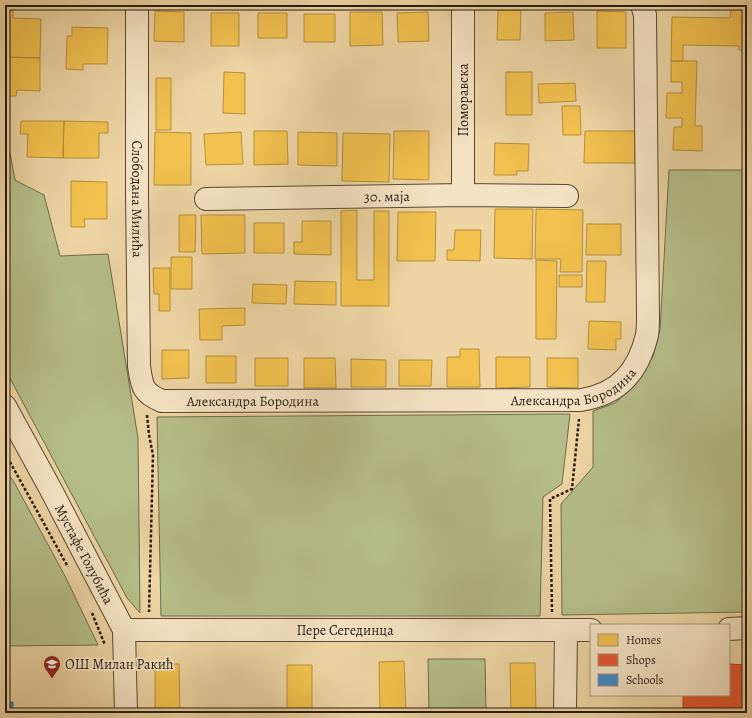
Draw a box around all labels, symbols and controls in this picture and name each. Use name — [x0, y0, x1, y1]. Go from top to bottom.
street label: Поморавска — [454, 63, 473, 137]
street label: Слободана Милића — [127, 140, 147, 258]
street label: 30. маја — [364, 187, 411, 207]
street label: Александра Бородина — [510, 364, 641, 410]
street label: Александра Бородина — [186, 392, 319, 411]
street label: Мустафе Голубића — [50, 501, 118, 608]
street label: Пере Сегединца — [296, 621, 394, 640]
legend — [590, 624, 730, 696]
text: Homes — [626, 632, 661, 648]
text: Shops — [626, 652, 656, 668]
school or university icon: ОШ Милан Ракић — [42, 654, 62, 679]
place label: ОШ Милан Ракић — [65, 655, 174, 674]
text: Schools — [626, 672, 663, 688]

